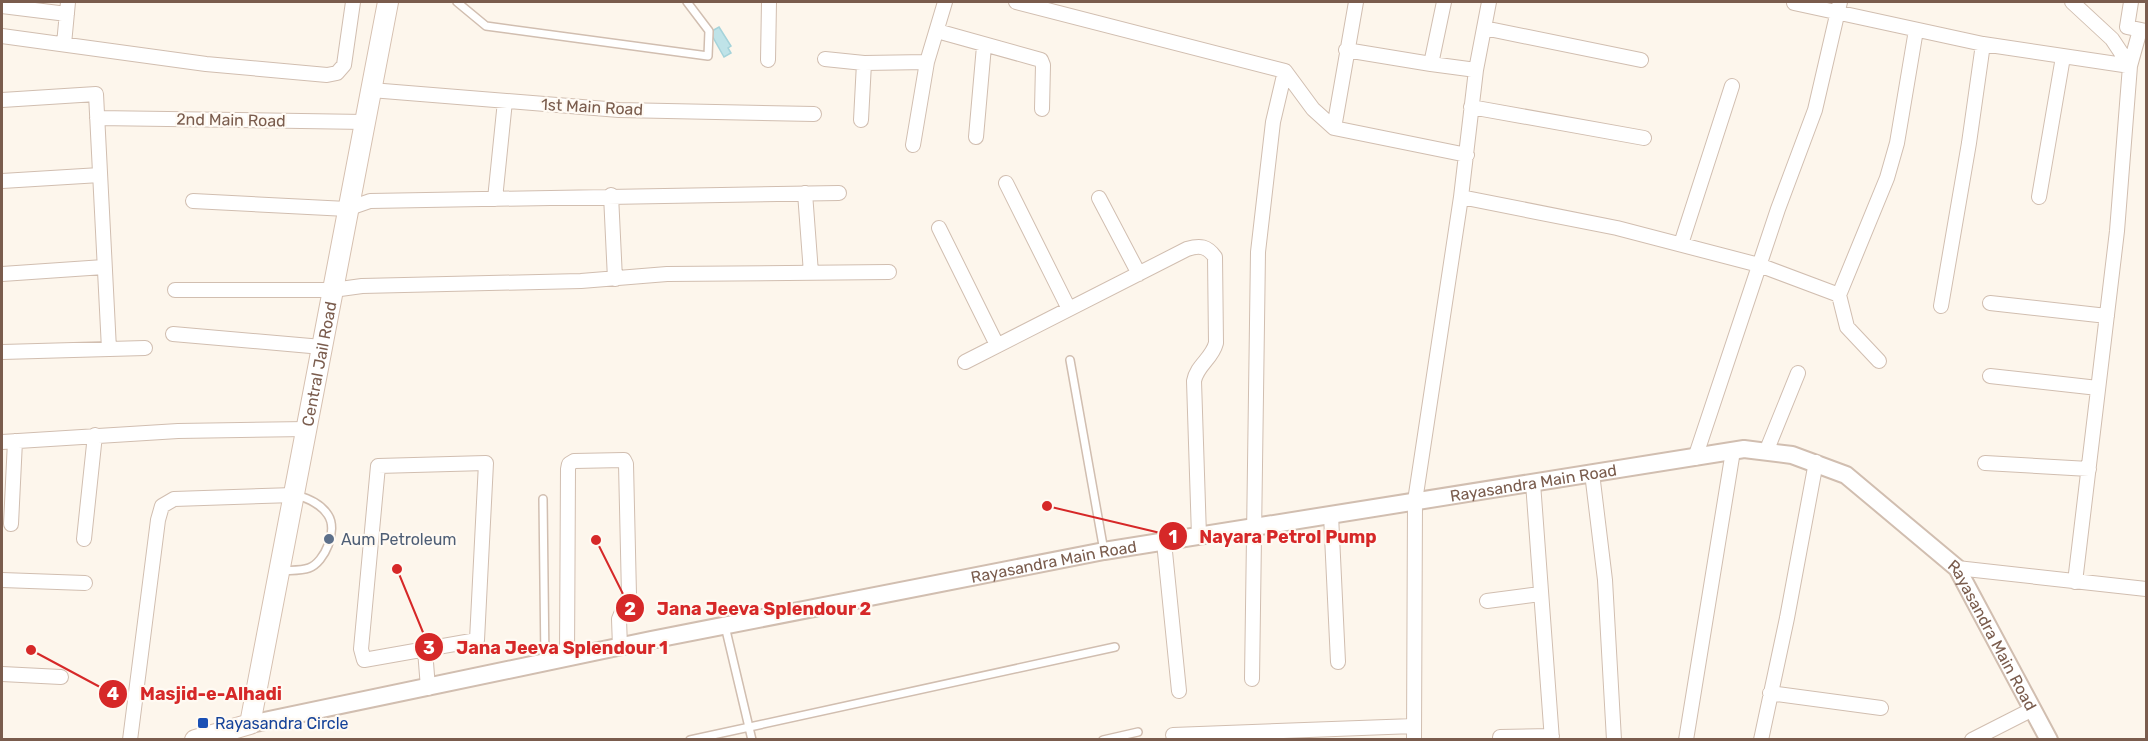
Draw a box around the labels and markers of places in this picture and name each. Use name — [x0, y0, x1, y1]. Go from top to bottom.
callout: Nayara Petrol Pump — [1158, 518, 1389, 554]
place label: Aum Petroleum — [341, 530, 457, 549]
marker: Aum Petroleum — [322, 532, 336, 546]
callout: Jana Jeeva Splendour 2 — [615, 590, 884, 626]
callout: Jana Jeeva Splendour 1 — [414, 629, 680, 665]
callout: Masjid-e-Alhadi — [98, 676, 294, 712]
place label: Rayasandra Circle — [215, 714, 349, 733]
marker: Rayasandra Circle — [196, 716, 210, 730]

